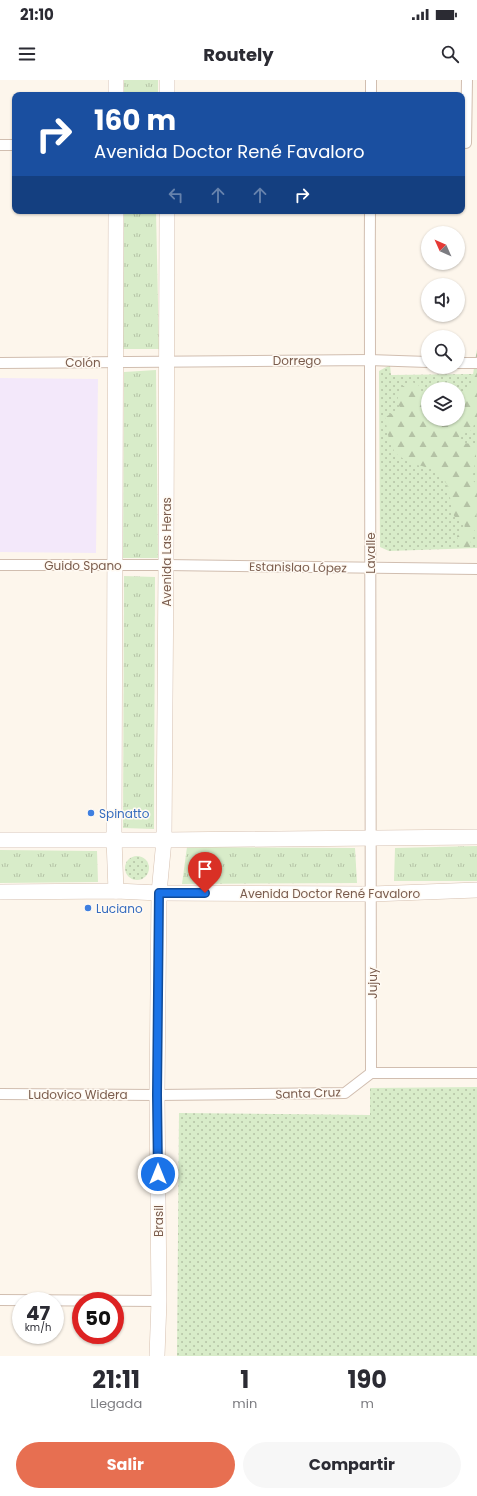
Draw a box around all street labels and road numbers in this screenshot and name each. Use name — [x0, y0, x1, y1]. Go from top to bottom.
street label: Dorrego — [273, 352, 321, 369]
street label: Colón — [65, 354, 101, 371]
street label: Avenida Las Heras — [158, 497, 175, 607]
street label: Lavalle — [362, 532, 379, 574]
street label: Guido Spano — [44, 557, 122, 574]
street label: Estanislao López — [249, 558, 347, 576]
street label: Avenida Doctor René Favaloro — [240, 885, 420, 902]
street label: Jujuy — [364, 967, 381, 999]
street label: Santa Cruz — [275, 1083, 341, 1103]
street label: Ludovico Widera — [28, 1086, 128, 1103]
street label: Brasil — [150, 1205, 167, 1237]

